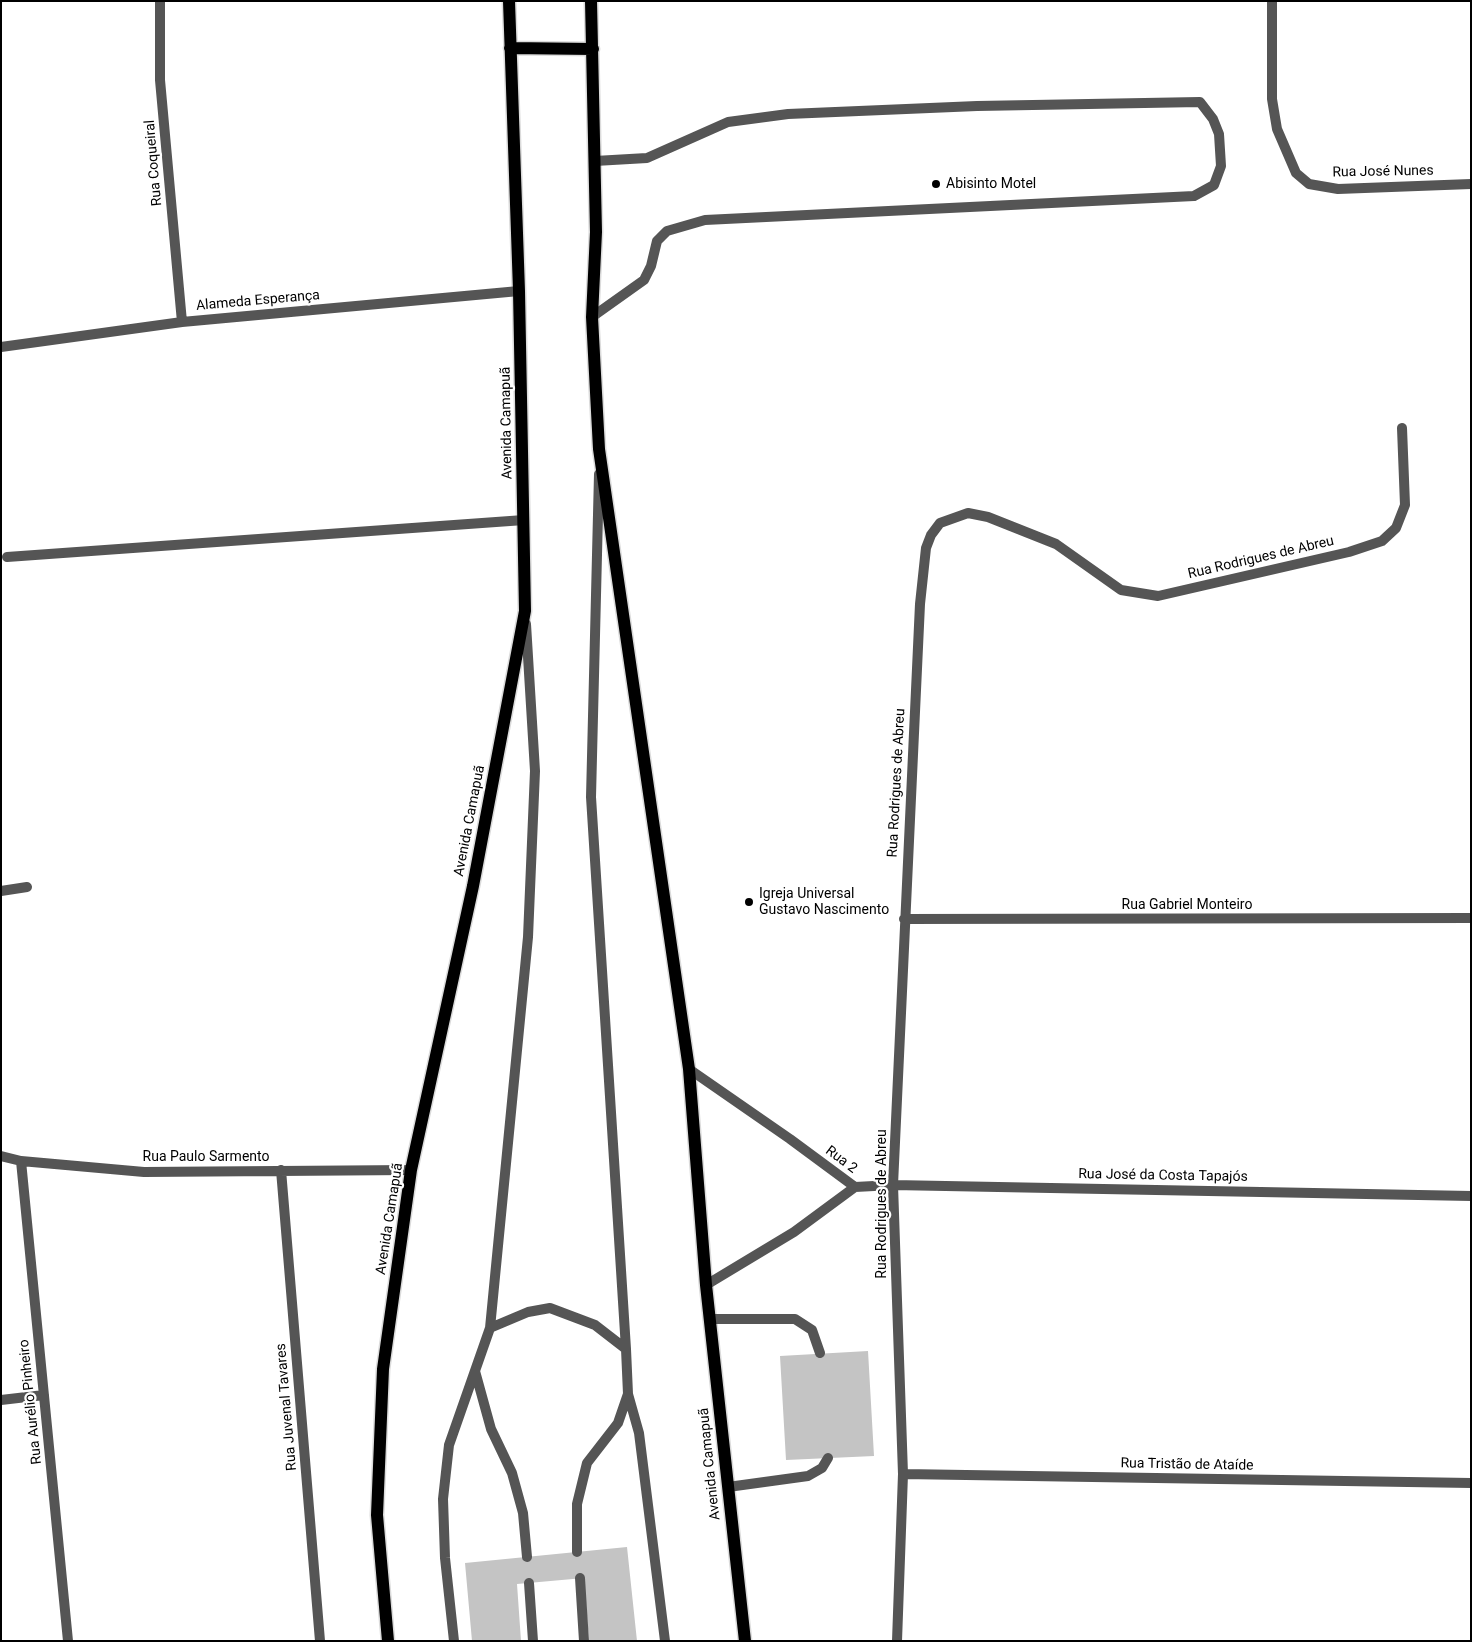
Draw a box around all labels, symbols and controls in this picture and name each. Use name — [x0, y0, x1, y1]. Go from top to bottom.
street label: Rua Coqueiral — [142, 119, 166, 207]
street label: Rua José Nunes — [1332, 163, 1434, 181]
place label: Abisinto Motel — [946, 176, 1036, 192]
marker: Abisinto Motel — [930, 178, 942, 190]
street label: Alameda Esperança — [195, 287, 321, 315]
street label: Avenida Camapuã — [498, 366, 516, 480]
street label: Rua Rodrigues de Abreu — [1186, 533, 1336, 583]
street label: Rua Rodrigues de Abreu — [885, 708, 909, 858]
street label: Avenida Camapuã — [451, 764, 489, 878]
place label: Igreja Universal Gustavo Nascimento — [759, 886, 889, 919]
marker: Igreja Universal Gustavo Nascimento — [743, 896, 755, 908]
street label: Rua Gabriel Monteiro — [1122, 897, 1252, 913]
street label: Rua Rodrigues de Abreu — [874, 1129, 890, 1279]
street label: Rua 2 — [822, 1143, 860, 1177]
street label: Rua Paulo Sarmento — [143, 1149, 269, 1165]
street label: Avenida Camapuã — [373, 1162, 407, 1276]
street label: Rua José da Costa Tapajós — [1078, 1166, 1248, 1186]
street label: Rua Aurélio Pinheiro — [16, 1339, 46, 1465]
street label: Rua Juvenal Tavares — [273, 1343, 301, 1471]
street label: Avenida Camapuã — [696, 1407, 724, 1521]
street label: Rua Tristão de Ataíde — [1120, 1455, 1254, 1475]

